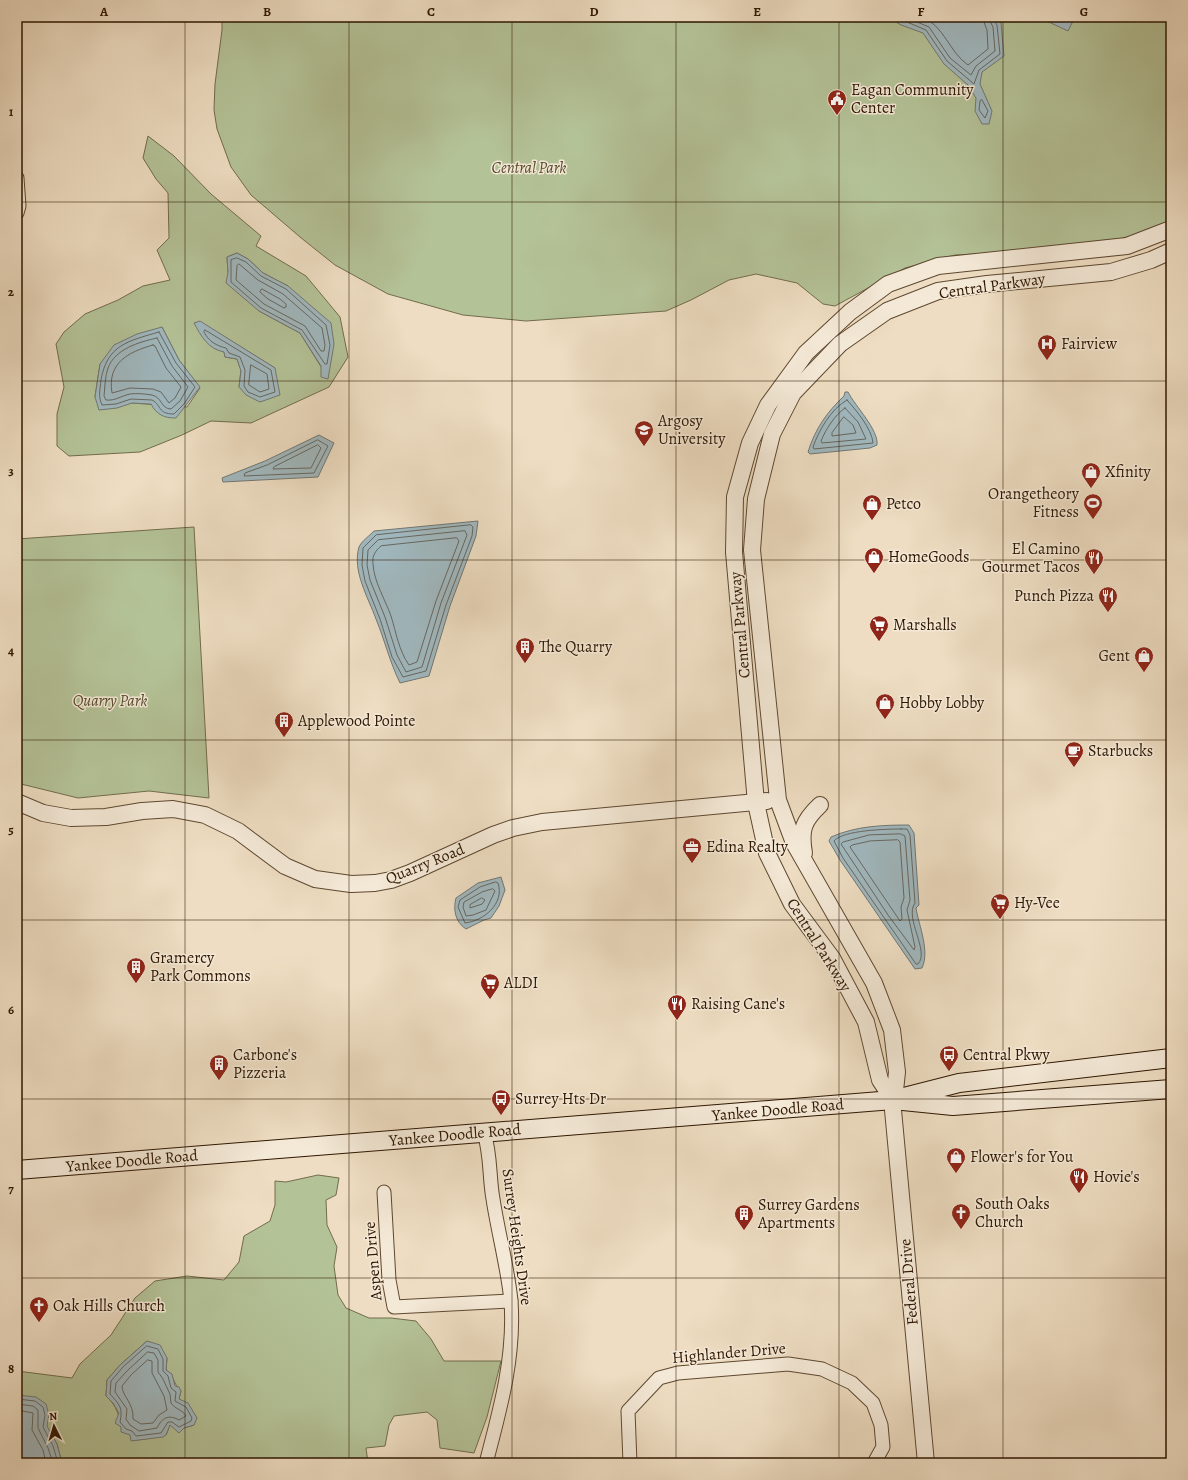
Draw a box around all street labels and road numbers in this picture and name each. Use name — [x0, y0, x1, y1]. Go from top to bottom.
street label: Central Parkway — [938, 268, 1047, 304]
street label: Central Parkway — [724, 570, 756, 679]
street label: Quarry Road — [382, 838, 468, 890]
street label: Central Parkway — [781, 894, 857, 997]
street label: Yankee Doodle Road — [710, 1093, 845, 1127]
street label: Yankee Doodle Road — [387, 1118, 522, 1152]
street label: Yankee Doodle Road — [64, 1144, 199, 1178]
street label: Surrey Heights Drive — [497, 1167, 537, 1307]
street label: Aspen Drive — [359, 1221, 387, 1302]
street label: Federal Drive — [894, 1238, 924, 1326]
street label: Highlander Drive — [671, 1337, 787, 1369]

